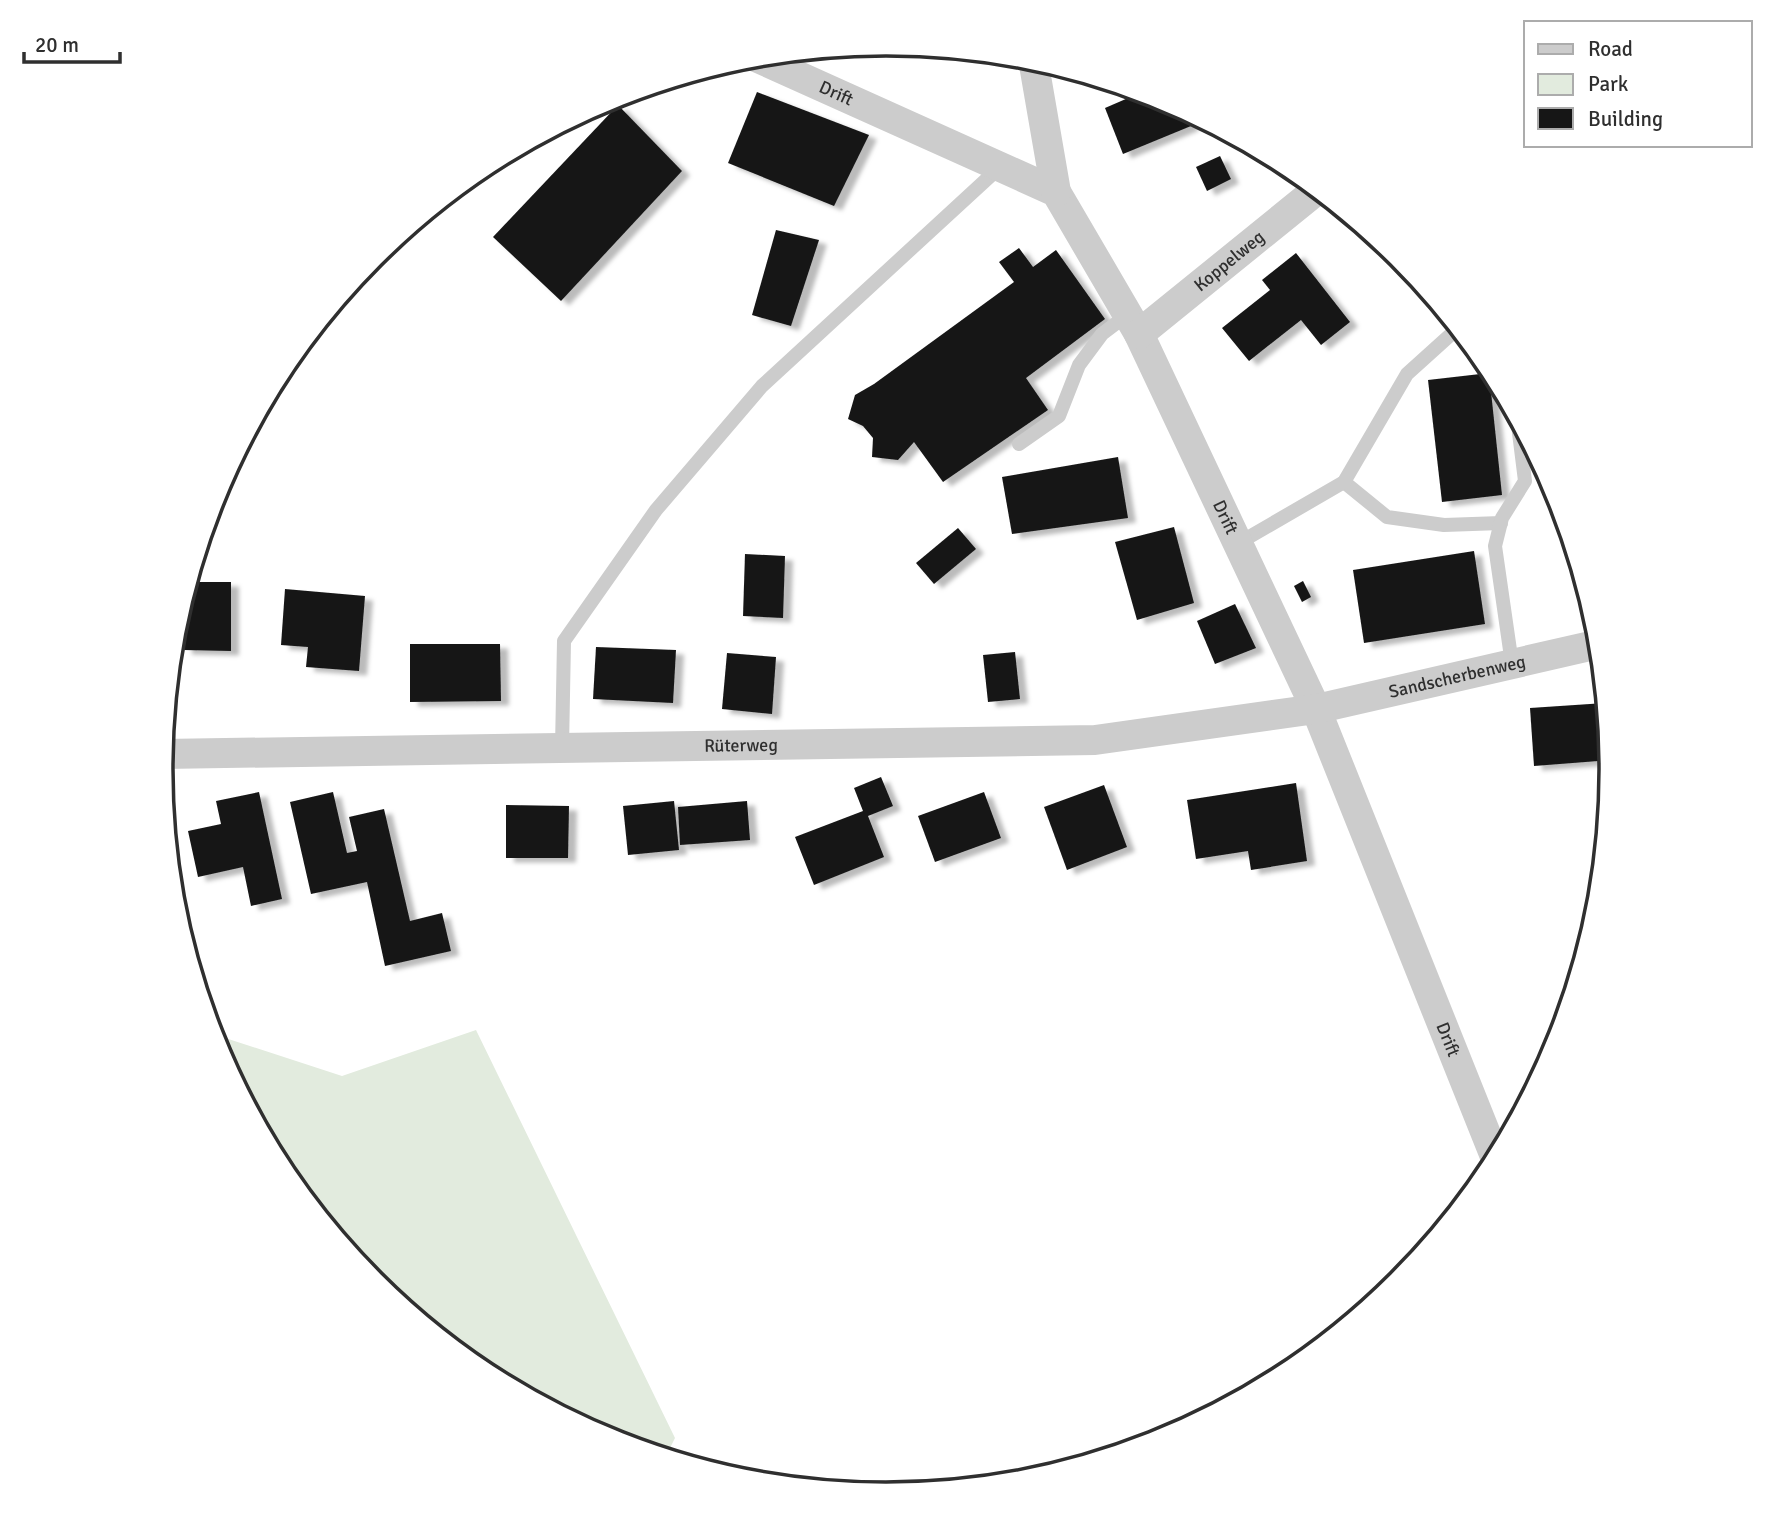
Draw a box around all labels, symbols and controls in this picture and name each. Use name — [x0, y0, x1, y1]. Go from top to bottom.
scale bar — [24, 21, 121, 65]
legend — [1524, 21, 1752, 147]
text: 20 m — [35, 32, 79, 58]
text: Road — [1588, 36, 1633, 62]
text: Park — [1588, 71, 1629, 97]
street label: Drift — [816, 76, 857, 110]
text: Building — [1588, 106, 1663, 132]
street label: Koppelweg — [1189, 226, 1269, 296]
street label: Drift — [1208, 497, 1243, 538]
street label: Sandscherbenweg — [1387, 650, 1528, 703]
street label: Rüterweg — [704, 734, 778, 757]
street label: Drift — [1431, 1019, 1465, 1060]

